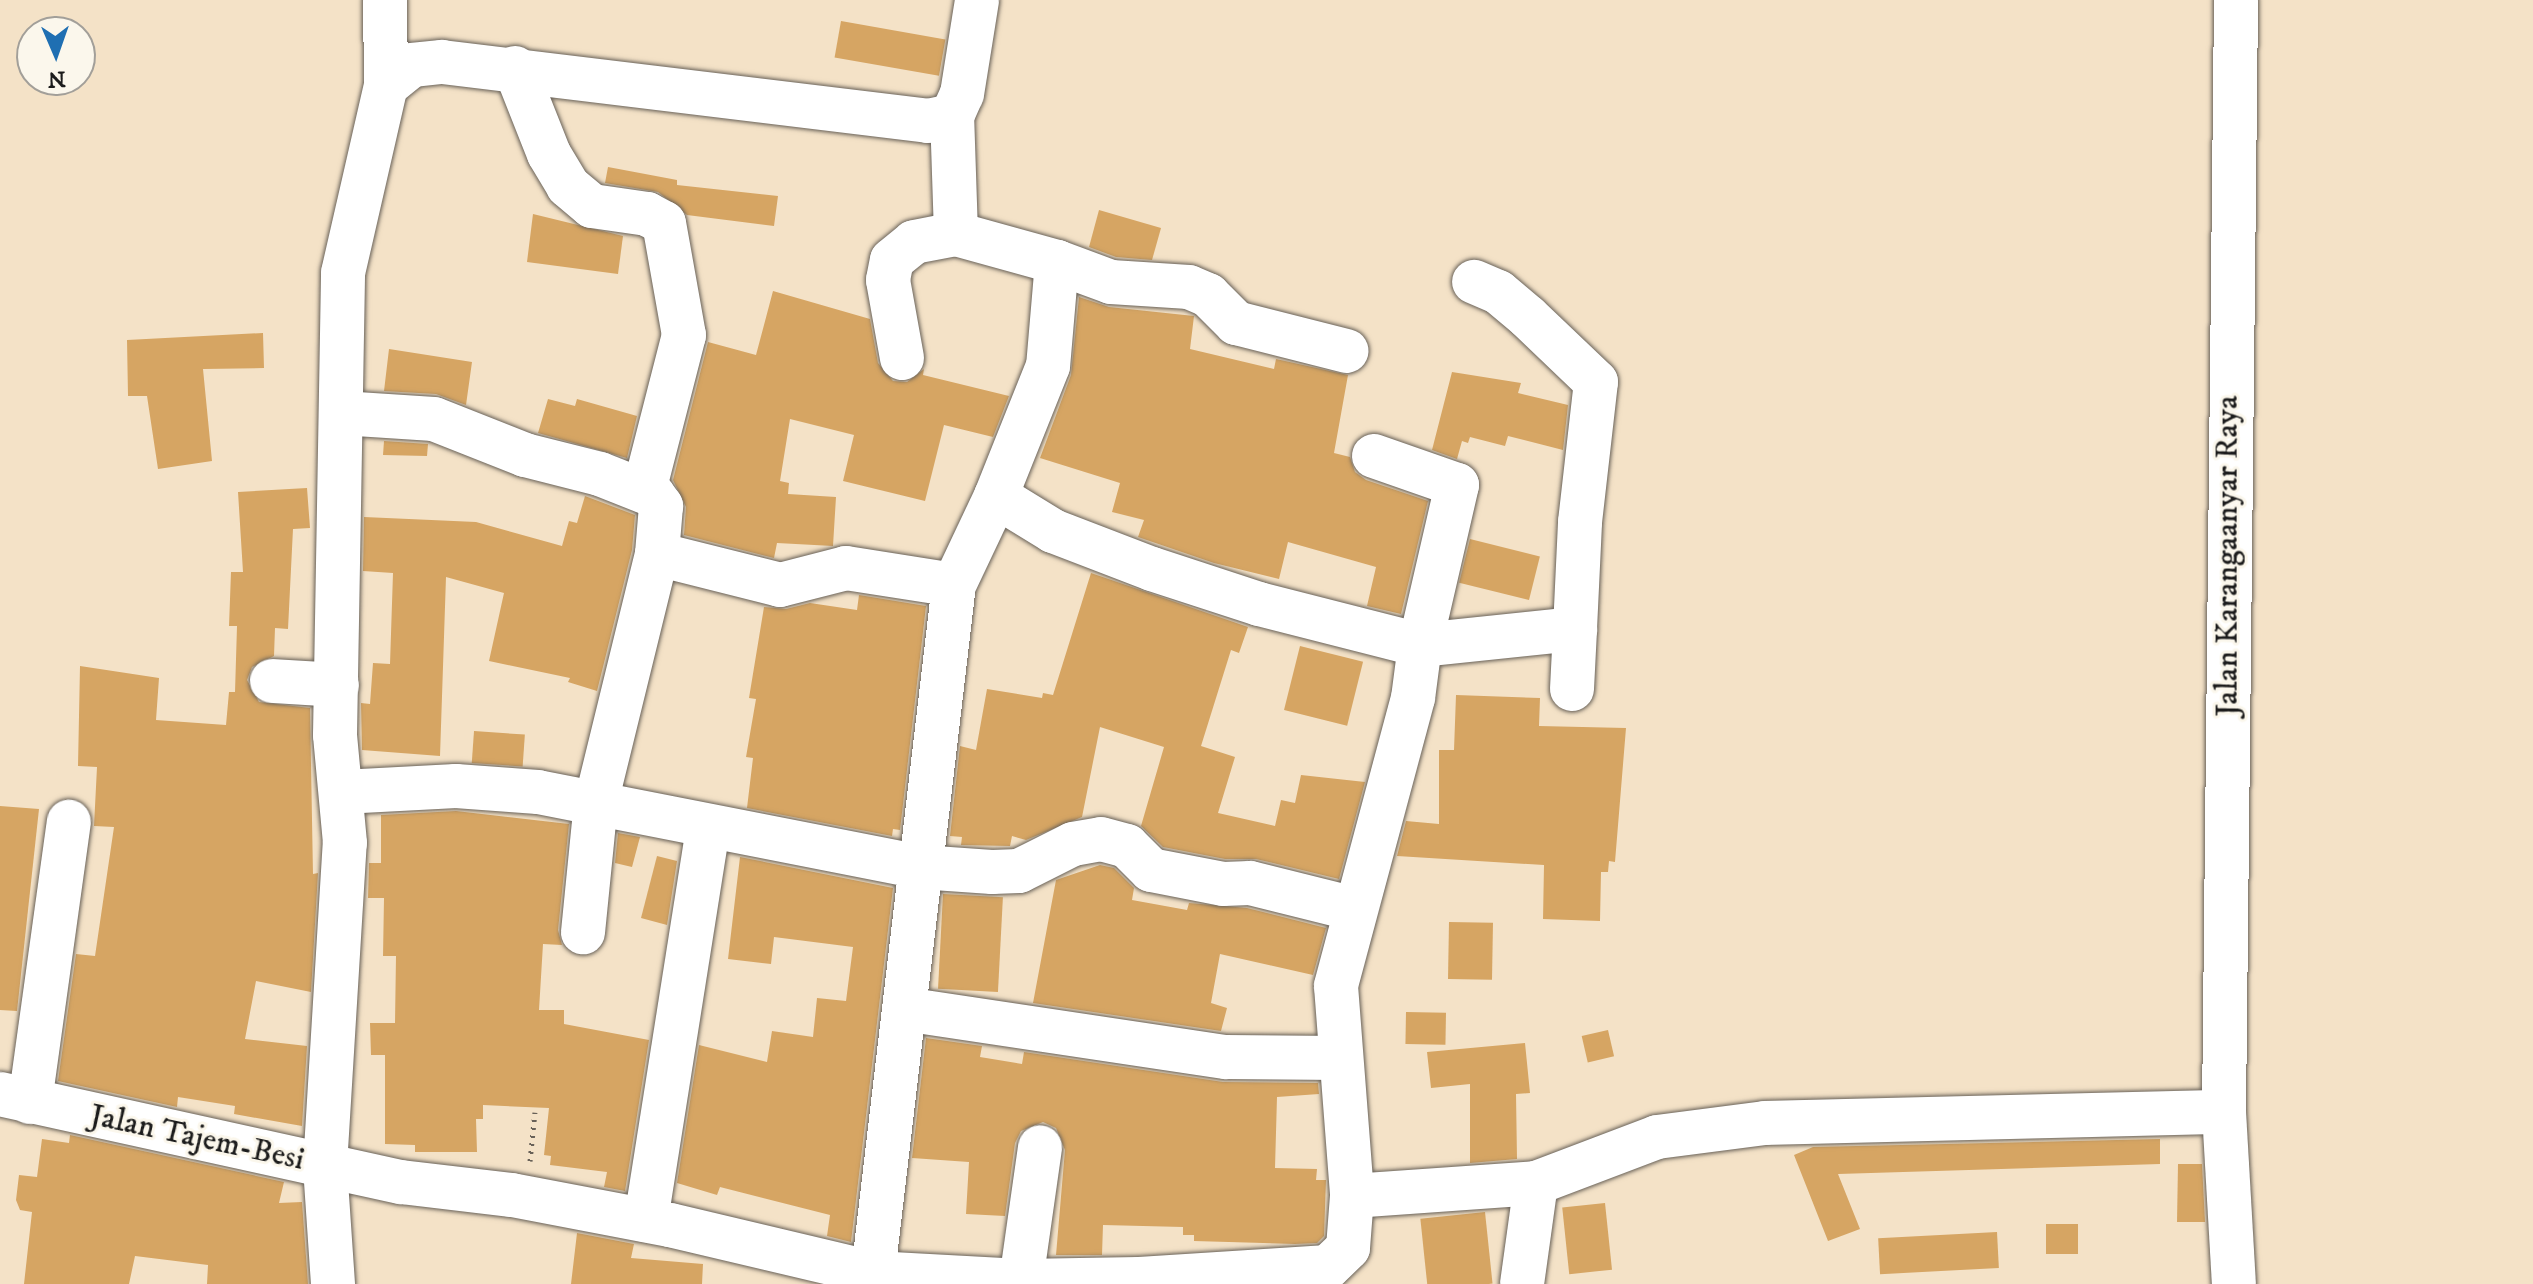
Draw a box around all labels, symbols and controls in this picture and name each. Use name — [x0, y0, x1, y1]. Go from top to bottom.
north arrow — [16, 16, 96, 96]
text: N — [47, 65, 66, 92]
street label: Jalan Karangaanyar Raya — [2209, 395, 2247, 717]
street label: Jalan Tajem-Besi — [86, 1097, 308, 1179]

